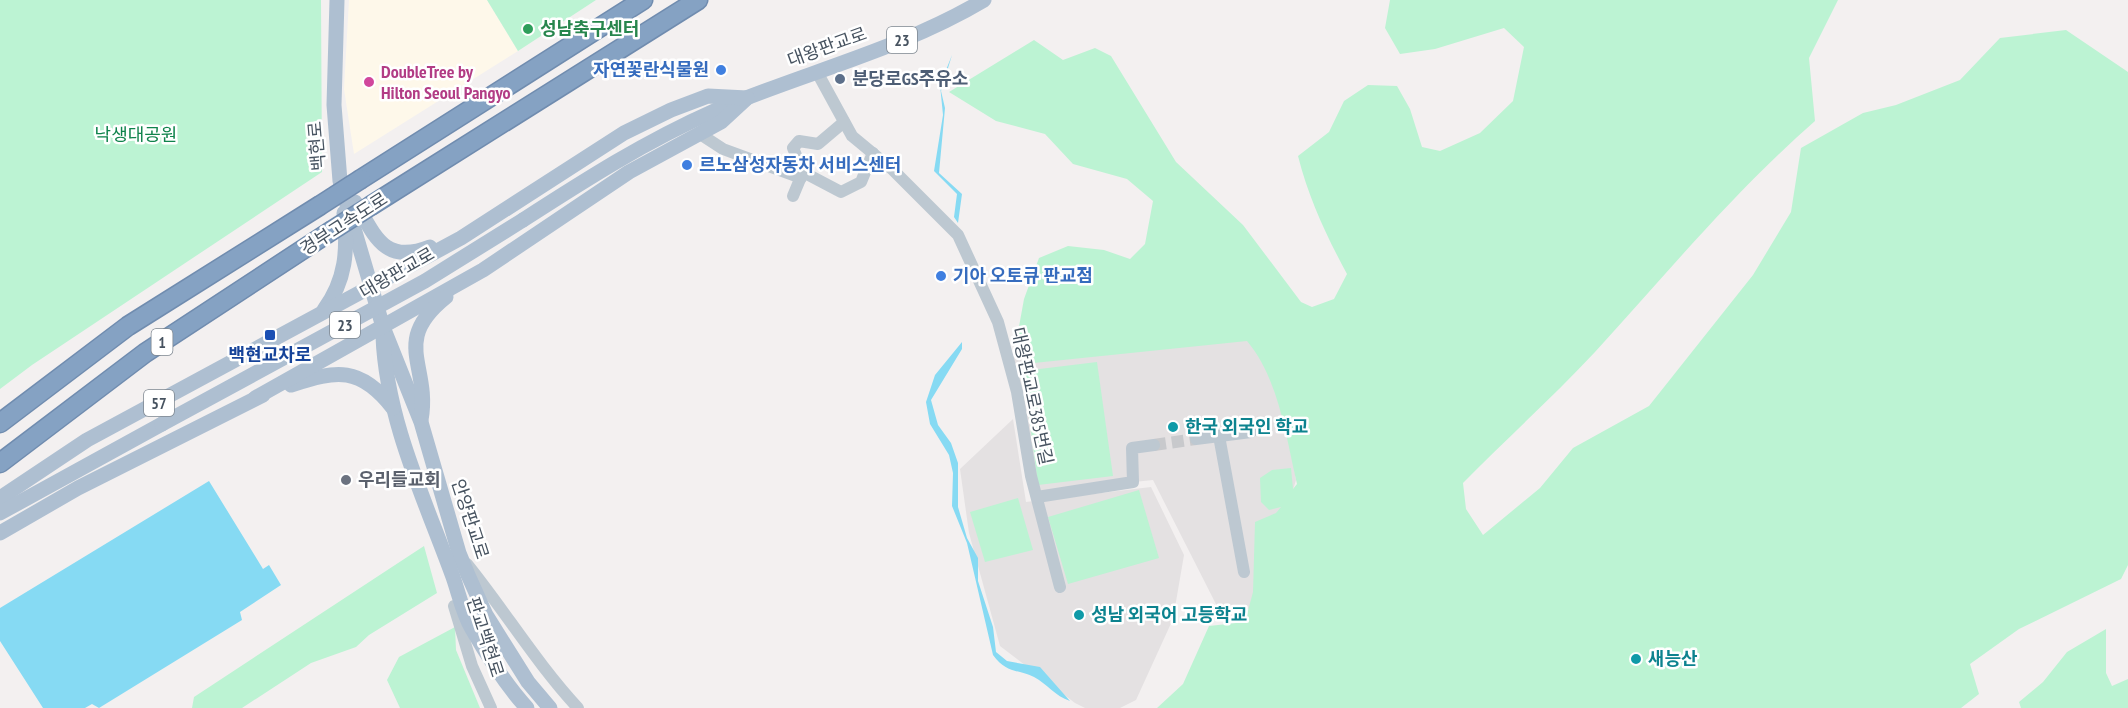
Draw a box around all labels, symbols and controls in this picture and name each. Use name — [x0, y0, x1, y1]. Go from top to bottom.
place label: 성남축구센터 — [540, 17, 639, 40]
marker: 성남축구센터 — [521, 22, 535, 36]
street label: 대왕판교로 — [784, 22, 870, 71]
road number: 23 — [887, 27, 917, 53]
place label: 자연꽃란식물원 — [593, 58, 709, 81]
place label: DoubleTree by Hilton Seoul Pangyo — [381, 60, 511, 104]
marker: 자연꽃란식물원 — [714, 63, 728, 77]
place label: 분당로GS주유소 — [852, 67, 968, 90]
marker: 분당로GS주유소 — [833, 72, 847, 86]
marker: DoubleTree by Hilton Seoul Pangyo — [362, 75, 376, 89]
street label: 백현로 — [303, 120, 330, 172]
park label: 낙생대공원 — [95, 123, 177, 146]
place label: 르노삼성자동차 서비스센터 — [699, 153, 901, 176]
marker: 르노삼성자동차 서비스센터 — [680, 158, 694, 172]
street label: 경부고속도로 — [296, 187, 392, 260]
street label: 대왕판교로 — [355, 242, 438, 303]
place label: 기아 오토큐 판교점 — [953, 264, 1093, 287]
marker: 기아 오토큐 판교점 — [934, 269, 948, 283]
road number: 23 — [330, 312, 360, 338]
street label: 대왕판교로385번길 — [1007, 325, 1058, 467]
marker: 백현교차로 — [263, 328, 277, 342]
road number: 1 — [152, 329, 172, 355]
place label: 백현교차로 — [229, 343, 311, 366]
road number: 57 — [144, 390, 174, 416]
place label: 한국 외국인 학교 — [1185, 415, 1308, 438]
marker: 한국 외국인 학교 — [1166, 420, 1180, 434]
place label: 우리들교회 — [358, 468, 441, 491]
marker: 우리들교회 — [339, 473, 353, 487]
street label: 안양판교로 — [447, 476, 494, 562]
street label: 판교백현로 — [462, 594, 509, 680]
place label: 성남 외국어 고등학교 — [1091, 603, 1247, 626]
marker: 성남 외국어 고등학교 — [1072, 608, 1086, 622]
place label: 새능산 — [1648, 647, 1698, 670]
marker: 새능산 — [1629, 652, 1643, 666]

